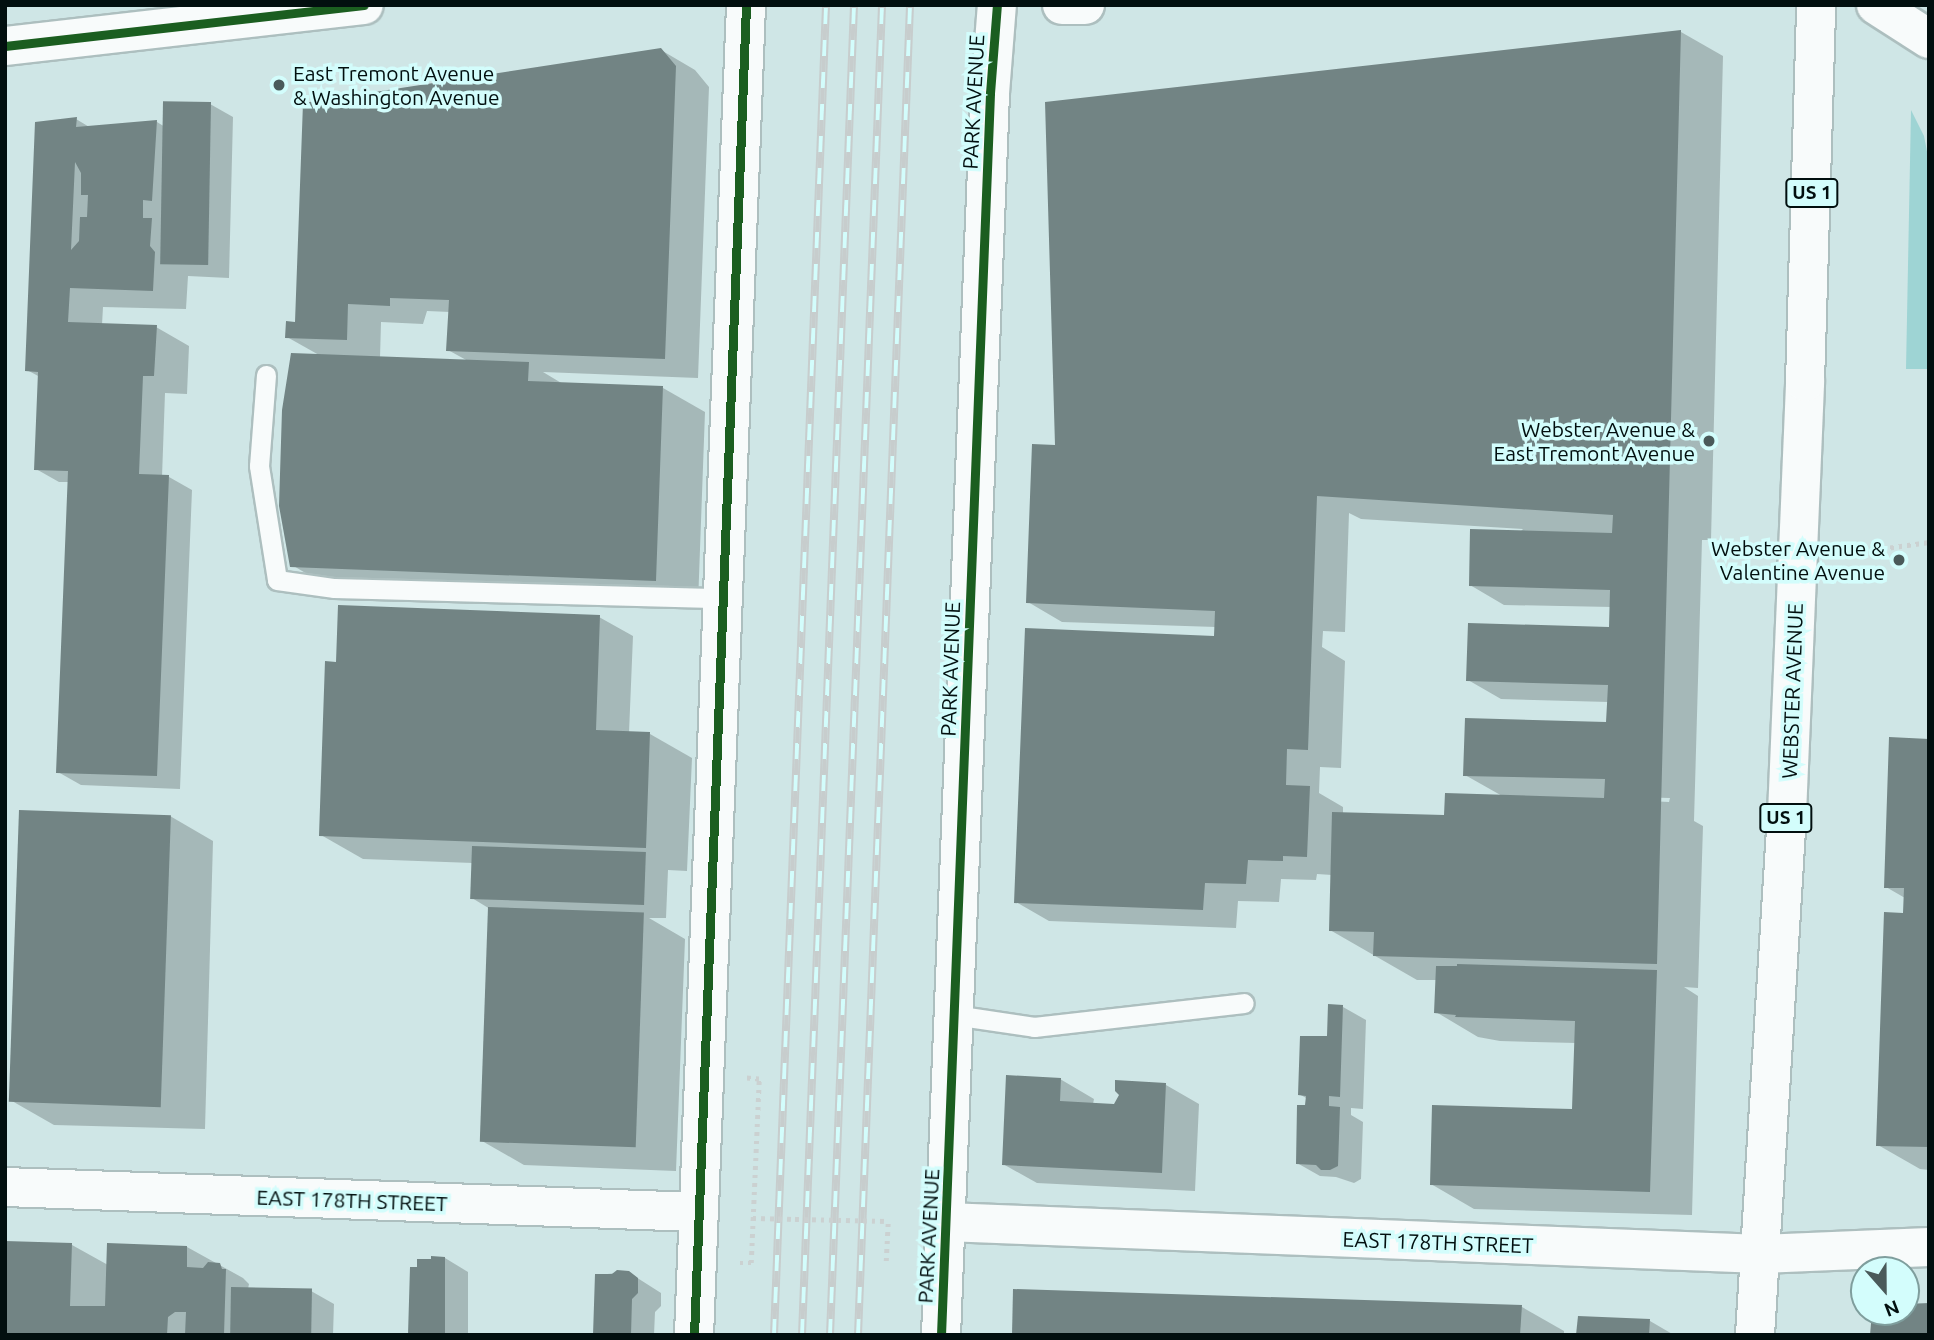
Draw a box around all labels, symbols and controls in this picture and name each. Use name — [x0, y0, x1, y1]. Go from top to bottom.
street label: PARK AVENUE — [957, 34, 989, 170]
place label: East Tremont Avenue & Washington Avenue — [293, 60, 500, 110]
marker: East Tremont Avenue & Washington Avenue — [271, 77, 287, 93]
road number: US 1 — [1784, 178, 1840, 209]
place label: Webster Avenue & East Tremont Avenue — [1494, 416, 1695, 466]
marker: Webster Avenue & East Tremont Avenue — [1701, 433, 1717, 449]
place label: Webster Avenue & Valentine Avenue — [1711, 535, 1885, 585]
marker: Webster Avenue & Valentine Avenue — [1891, 552, 1907, 568]
street label: PARK AVENUE — [935, 601, 965, 737]
street label: WEBSTER AVENUE — [1776, 603, 1808, 779]
road number: US 1 — [1758, 803, 1814, 834]
street label: PARK AVENUE — [912, 1168, 944, 1304]
street label: EAST 178TH STREET — [256, 1184, 448, 1216]
street label: EAST 178TH STREET — [1342, 1226, 1534, 1258]
north arrow — [1850, 1256, 1920, 1326]
text: N — [1881, 1296, 1902, 1322]

